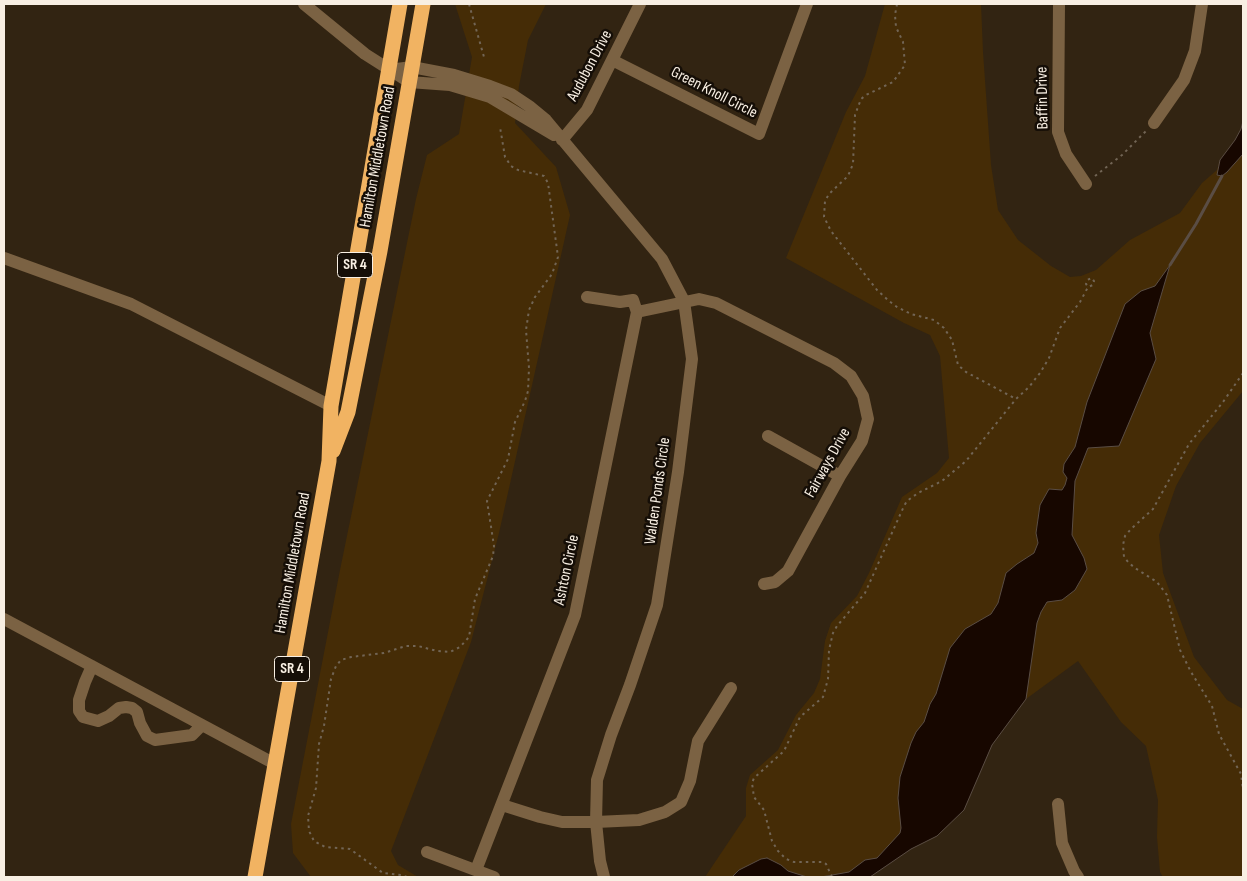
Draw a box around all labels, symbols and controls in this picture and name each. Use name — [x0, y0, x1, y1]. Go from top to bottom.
street label: Audubon Drive — [563, 27, 617, 105]
street label: Green Knoll Circle — [667, 63, 761, 123]
street label: Baffin Drive — [1033, 66, 1053, 130]
street label: Hamilton Middletown Road — [356, 85, 400, 229]
road number: SR 4 — [338, 252, 372, 278]
street label: Fairways Drive — [801, 425, 855, 501]
street label: Walden Ponds Circle — [641, 436, 675, 546]
street label: Hamilton Middletown Road — [271, 491, 315, 635]
street label: Ashton Circle — [550, 533, 584, 607]
road number: SR 4 — [274, 656, 310, 682]

